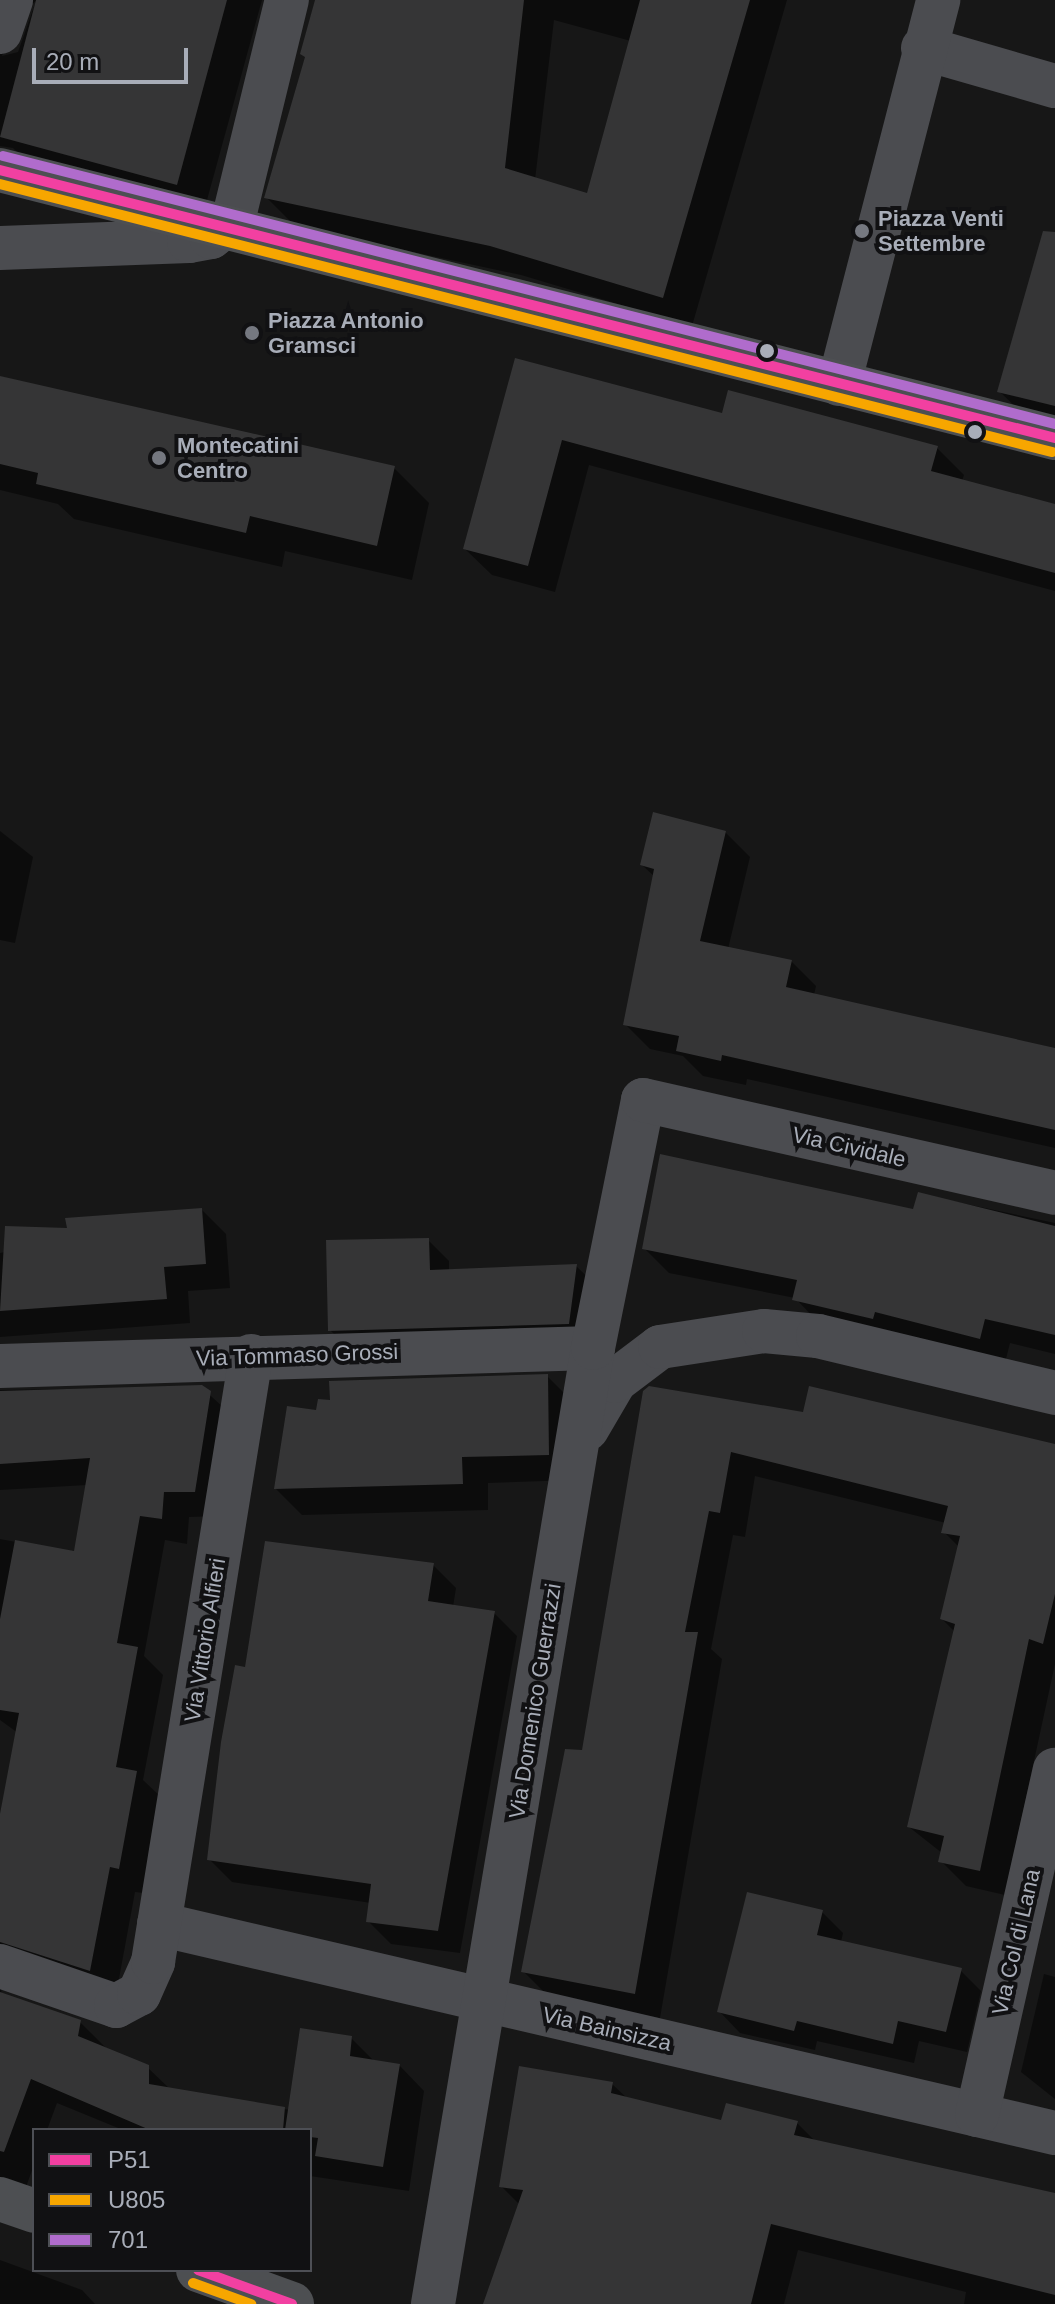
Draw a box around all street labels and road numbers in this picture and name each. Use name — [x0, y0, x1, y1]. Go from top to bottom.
street label: Via Cividale — [790, 1121, 908, 1173]
street label: Via Tommaso Grossi — [195, 1338, 399, 1372]
street label: Via Vittorio Alfieri — [179, 1556, 231, 1724]
street label: Via Domenico Guerrazzi — [503, 1581, 567, 1821]
street label: Via Col di Lana — [986, 1867, 1046, 2017]
street label: Via Bainsizza — [540, 2001, 674, 2057]

